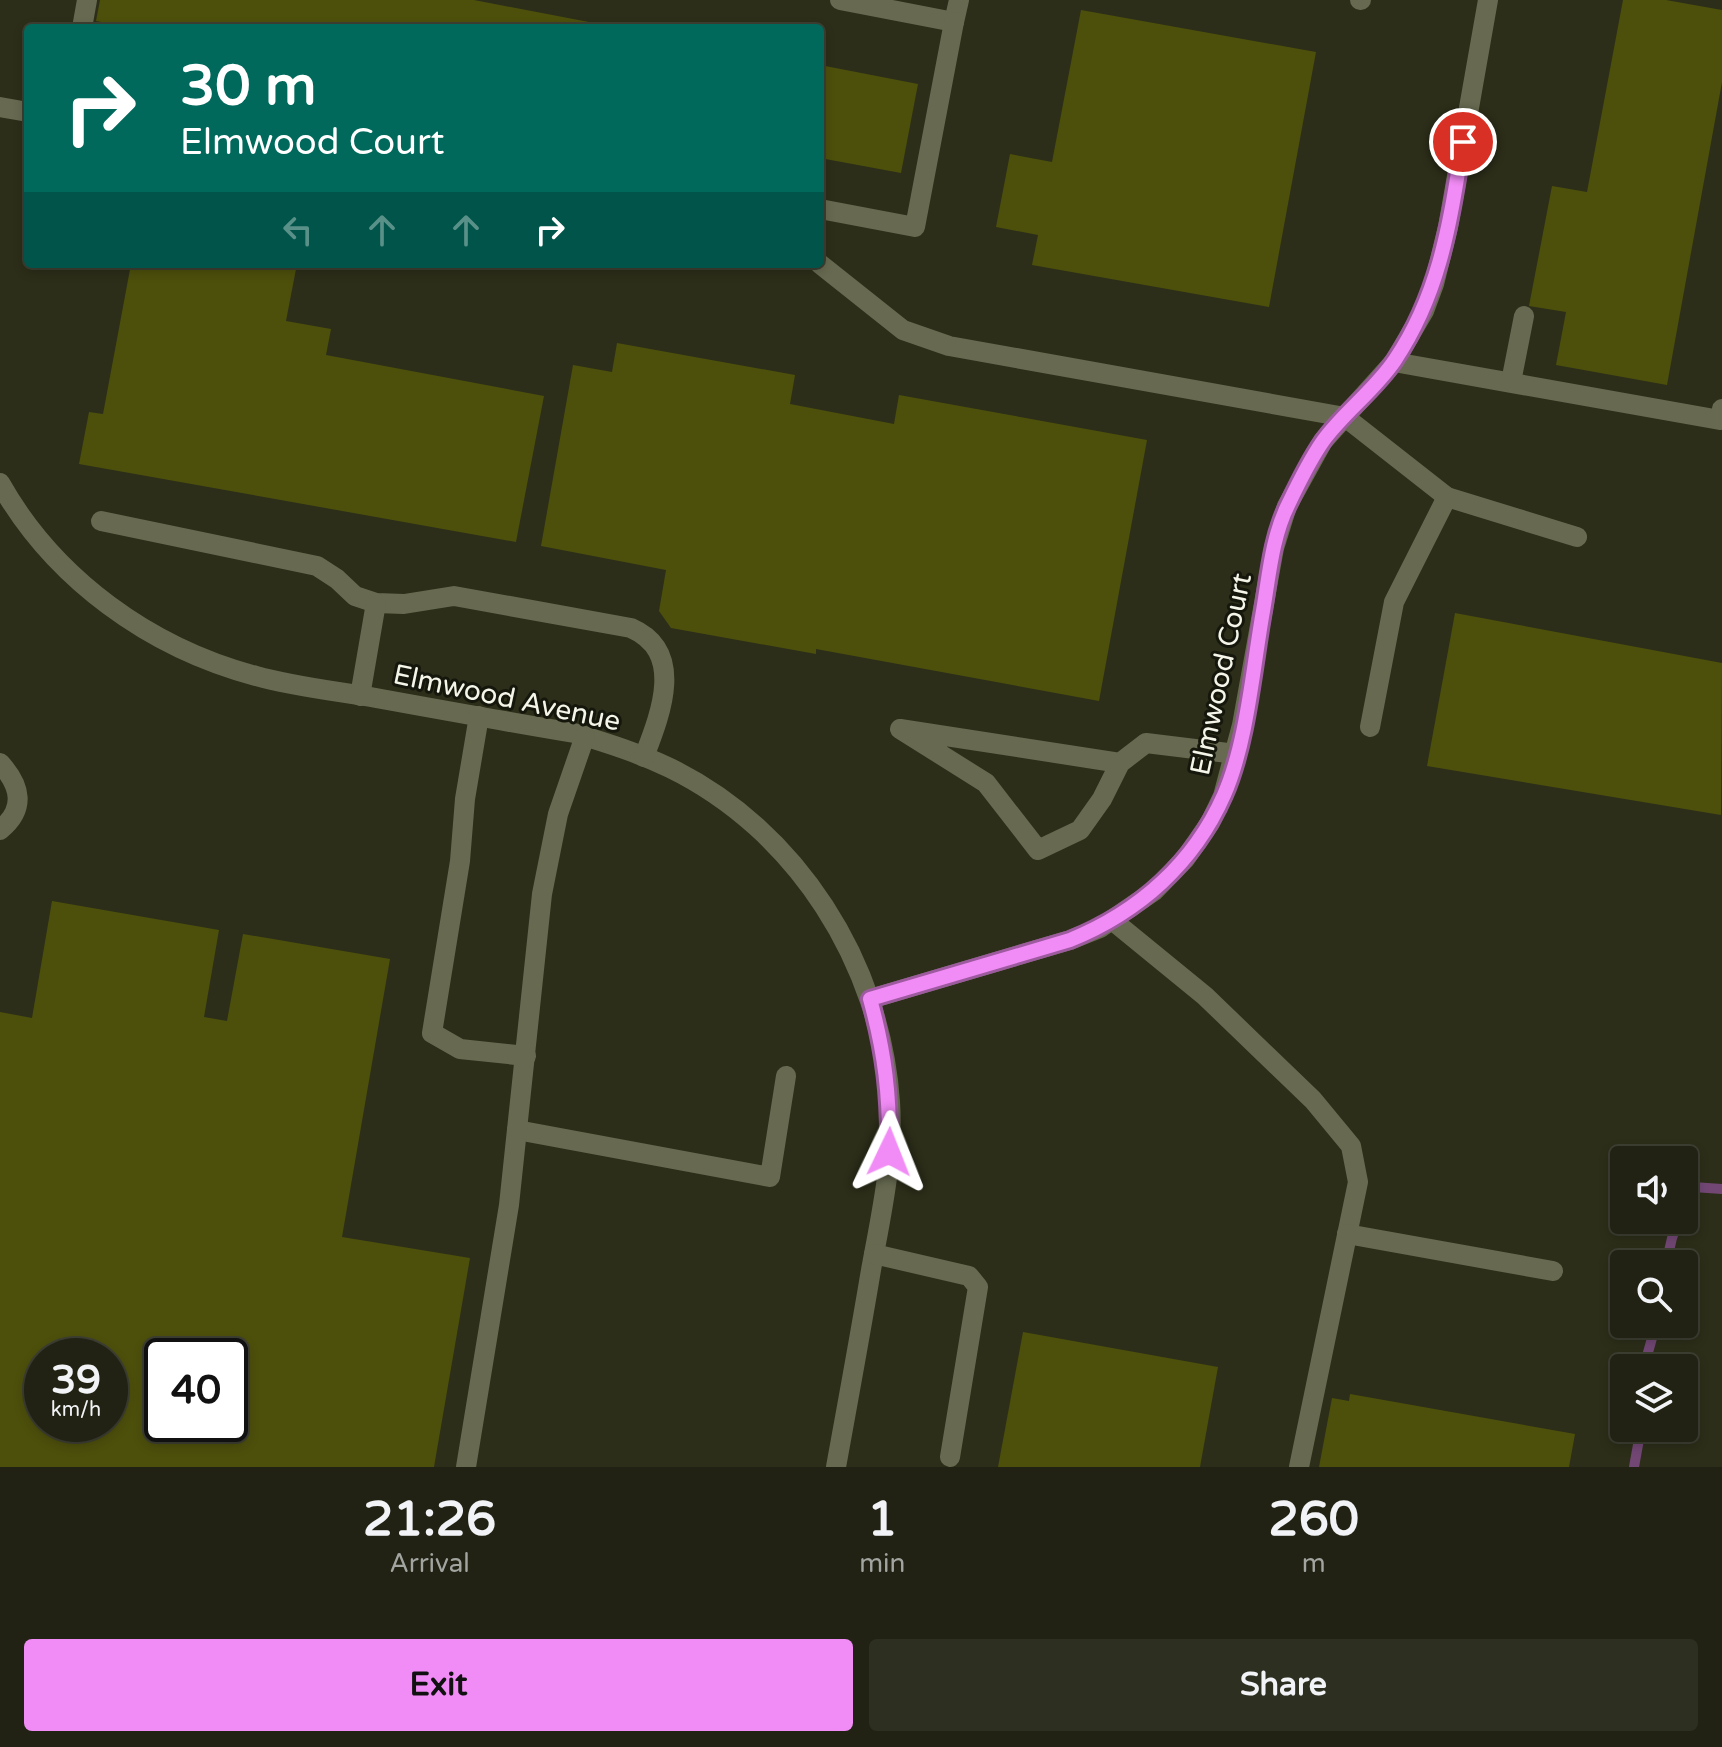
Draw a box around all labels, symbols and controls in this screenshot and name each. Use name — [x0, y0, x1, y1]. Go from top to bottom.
text: 30 m — [180, 53, 316, 120]
icon: right — [48, 56, 152, 160]
pin — [1429, 108, 1497, 176]
icon: arrive — [1441, 120, 1485, 164]
text: Elmwood Court — [180, 121, 445, 164]
icon: left — [276, 208, 320, 252]
icon: ahead — [360, 208, 404, 252]
icon: ahead — [444, 208, 488, 252]
icon: right — [528, 208, 572, 252]
street label: Elmwood Court — [1183, 570, 1259, 778]
street label: Elmwood Avenue — [390, 657, 624, 739]
position arrow — [847, 1110, 931, 1194]
map controls — [1610, 1146, 1698, 1442]
button: sound — [1610, 1146, 1698, 1234]
button: search — [1610, 1250, 1698, 1338]
speed limit sign: 40 — [144, 1338, 248, 1442]
button: layers — [1610, 1354, 1698, 1442]
text: 39 — [51, 1356, 101, 1404]
text: km/h — [51, 1398, 101, 1422]
text: 21:26 — [363, 1491, 496, 1549]
text: 1 — [867, 1491, 897, 1549]
text: 260 — [1268, 1491, 1359, 1549]
text: Arrival — [389, 1548, 470, 1579]
text: min — [859, 1548, 905, 1579]
text: m — [1302, 1548, 1326, 1579]
button: Exit — [24, 1639, 853, 1731]
button: Share — [869, 1639, 1698, 1731]

